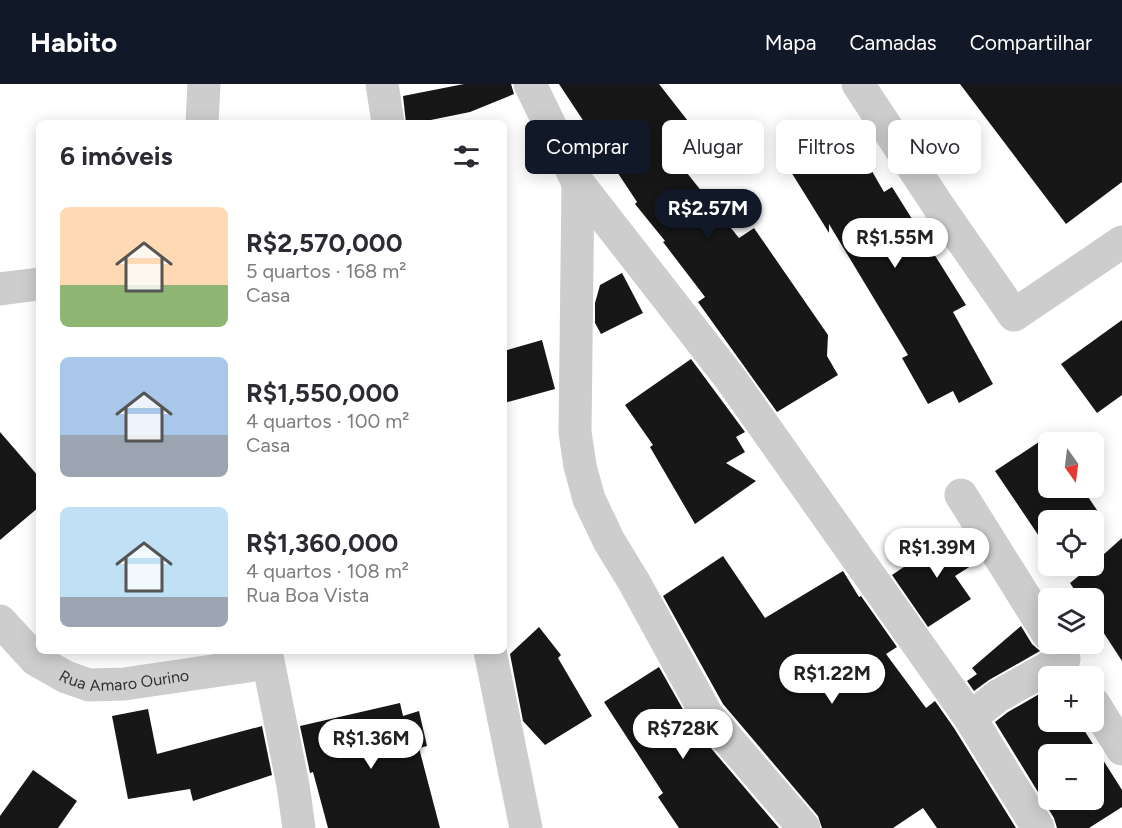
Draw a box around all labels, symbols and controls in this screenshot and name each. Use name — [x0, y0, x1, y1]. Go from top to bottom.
text: Habito — [30, 25, 117, 59]
text: Mapa — [765, 30, 816, 55]
text: Camadas — [849, 30, 937, 55]
text: Compartilhar — [970, 30, 1092, 55]
chip: Comprar — [525, 120, 650, 174]
chip: Alugar — [662, 120, 764, 174]
chip: Filtros — [776, 120, 876, 174]
chip: Novo — [888, 120, 981, 174]
text: 6 imóveis — [60, 140, 173, 172]
icon: filters — [450, 140, 483, 173]
pin: R$2.57M — [653, 189, 763, 240]
text: R$2.57M — [668, 196, 748, 220]
pin: R$1.55M — [840, 218, 950, 269]
text: R$1.55M — [856, 225, 934, 249]
text: R$2,570,000 — [246, 227, 403, 259]
icon: home — [108, 231, 180, 303]
text: 5 quartos · 168 m² — [246, 259, 407, 283]
text: Casa — [246, 283, 290, 307]
text: R$1,550,000 — [246, 377, 399, 409]
icon: home — [108, 381, 180, 453]
text: 4 quartos · 100 m² — [246, 409, 410, 433]
north arrow — [1038, 432, 1104, 498]
map controls — [1038, 432, 1104, 810]
text: Casa — [246, 433, 290, 457]
button: locate — [1038, 510, 1104, 576]
text: R$1,360,000 — [246, 527, 398, 559]
pin: R$1.39M — [882, 528, 992, 579]
icon: home — [108, 531, 180, 603]
text: R$1.39M — [898, 535, 976, 559]
text: 4 quartos · 108 m² — [246, 559, 409, 583]
text: Rua Boa Vista — [246, 583, 369, 607]
button: layers — [1038, 588, 1104, 654]
pin: R$1.22M — [777, 654, 887, 705]
text: R$1.22M — [793, 661, 871, 685]
street label: Rua Amaro Ourino — [56, 666, 190, 695]
button: + — [1038, 666, 1104, 732]
pin: R$728K — [634, 709, 732, 760]
text: R$728K — [647, 716, 719, 740]
pin: R$1.36M — [316, 719, 426, 770]
text: R$1.36M — [332, 726, 410, 750]
button: − — [1038, 744, 1104, 810]

